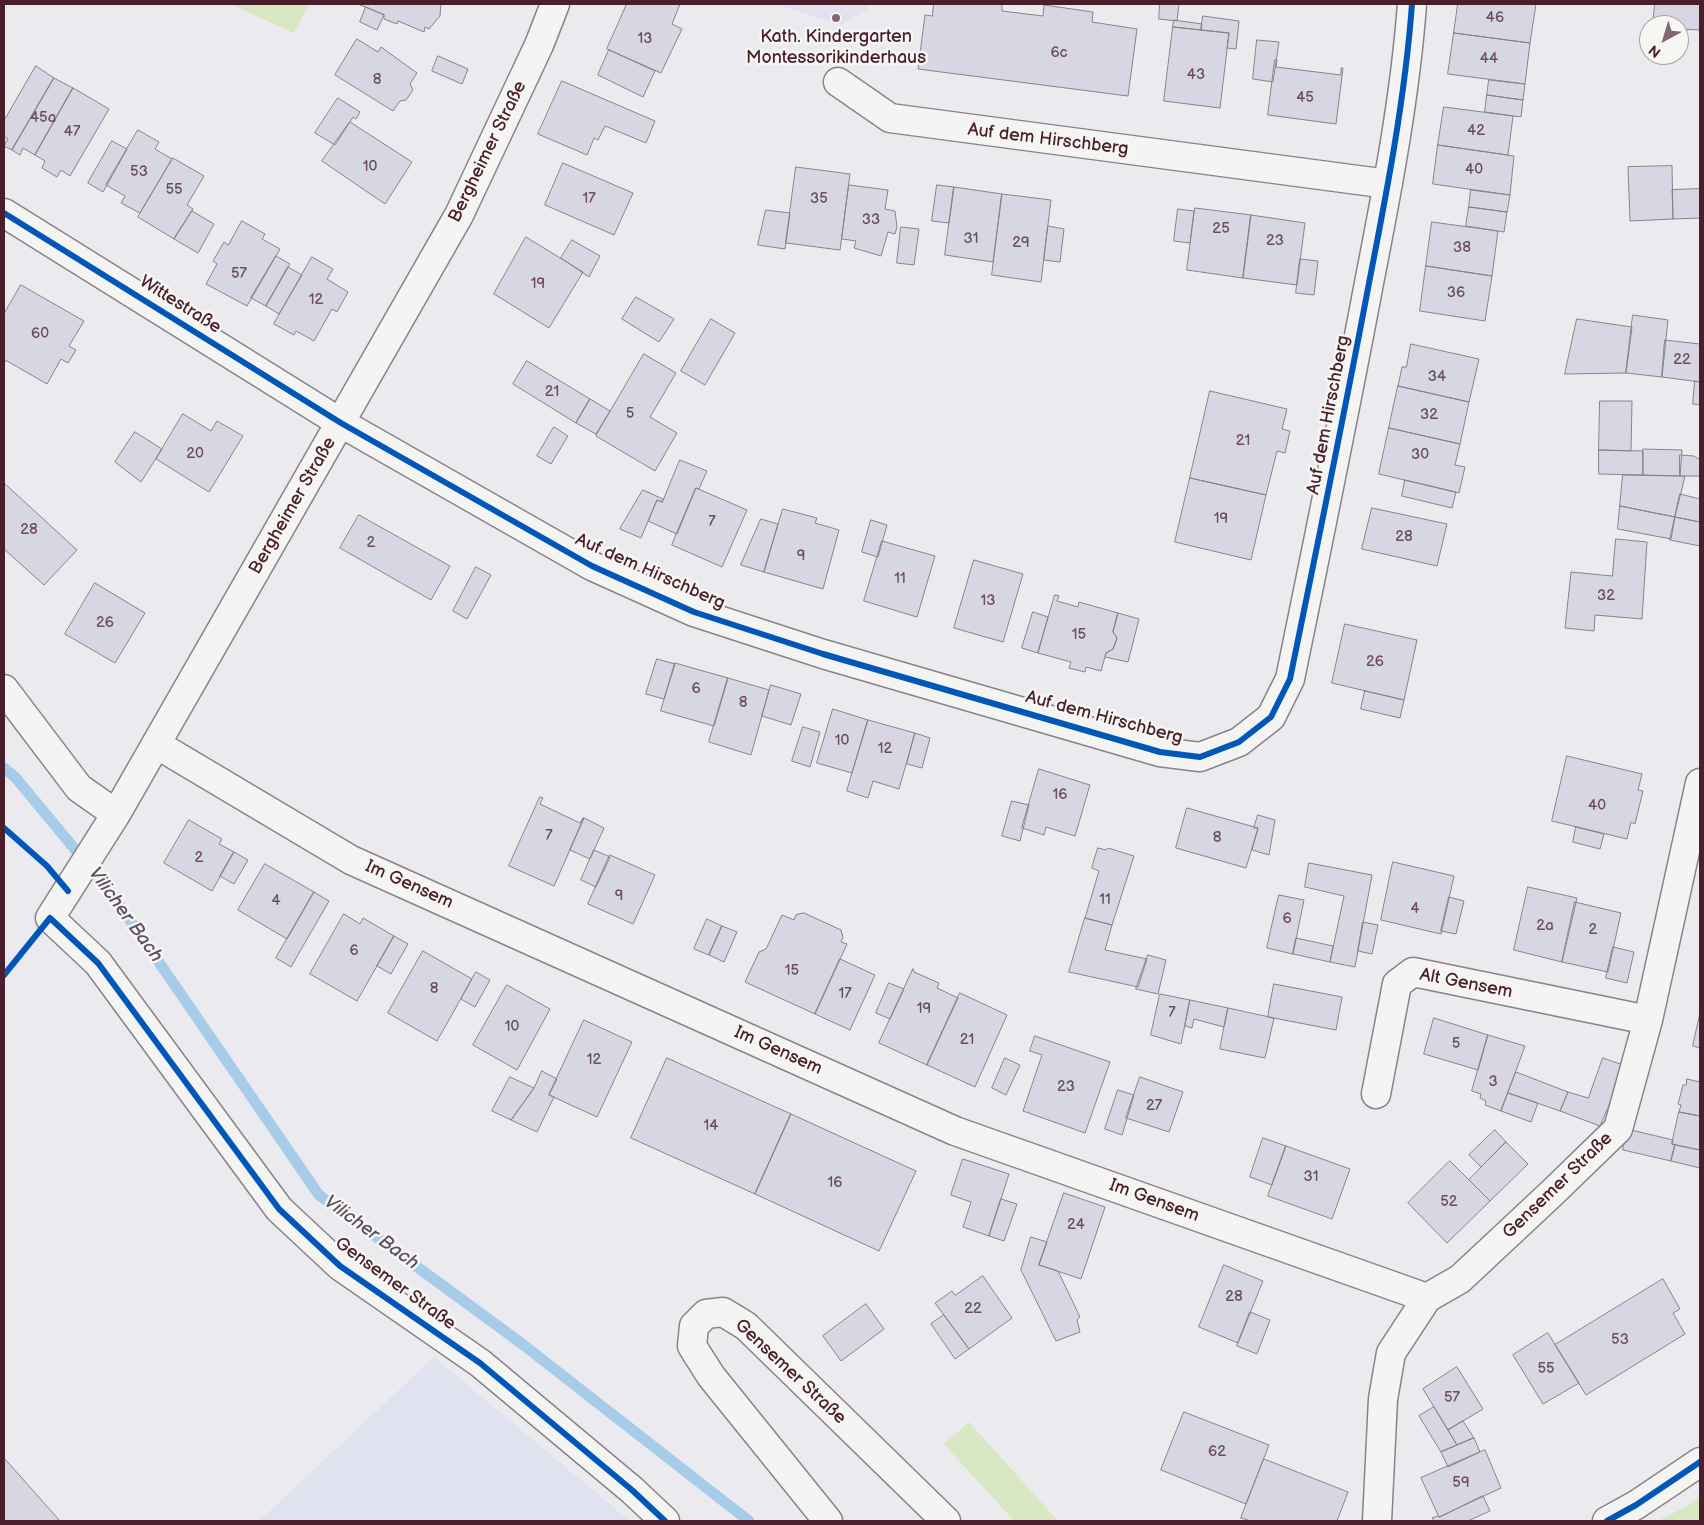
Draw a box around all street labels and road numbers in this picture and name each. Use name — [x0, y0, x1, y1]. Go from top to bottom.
street label: Bergheimer Straße — [444, 78, 532, 226]
street label: Auf dem Hirschberg — [966, 119, 1130, 161]
street label: Wittestraße — [135, 271, 225, 339]
street label: Auf dem Hirschberg — [1303, 334, 1355, 496]
street label: Bergheimer Straße — [245, 434, 341, 578]
street label: Auf dem Hirschberg — [572, 529, 728, 615]
street label: Auf dem Hirschberg — [1023, 687, 1185, 749]
street label: Im Gensem — [362, 856, 456, 914]
street label: Alt Gensem — [1418, 964, 1514, 1004]
street label: Im Gensem — [731, 1022, 825, 1080]
street label: Gensemer Straße — [1499, 1128, 1617, 1244]
street label: Im Gensem — [1106, 1175, 1202, 1227]
street label: Gensemer Straße — [330, 1233, 460, 1335]
street label: Gensemer Straße — [730, 1315, 850, 1429]

